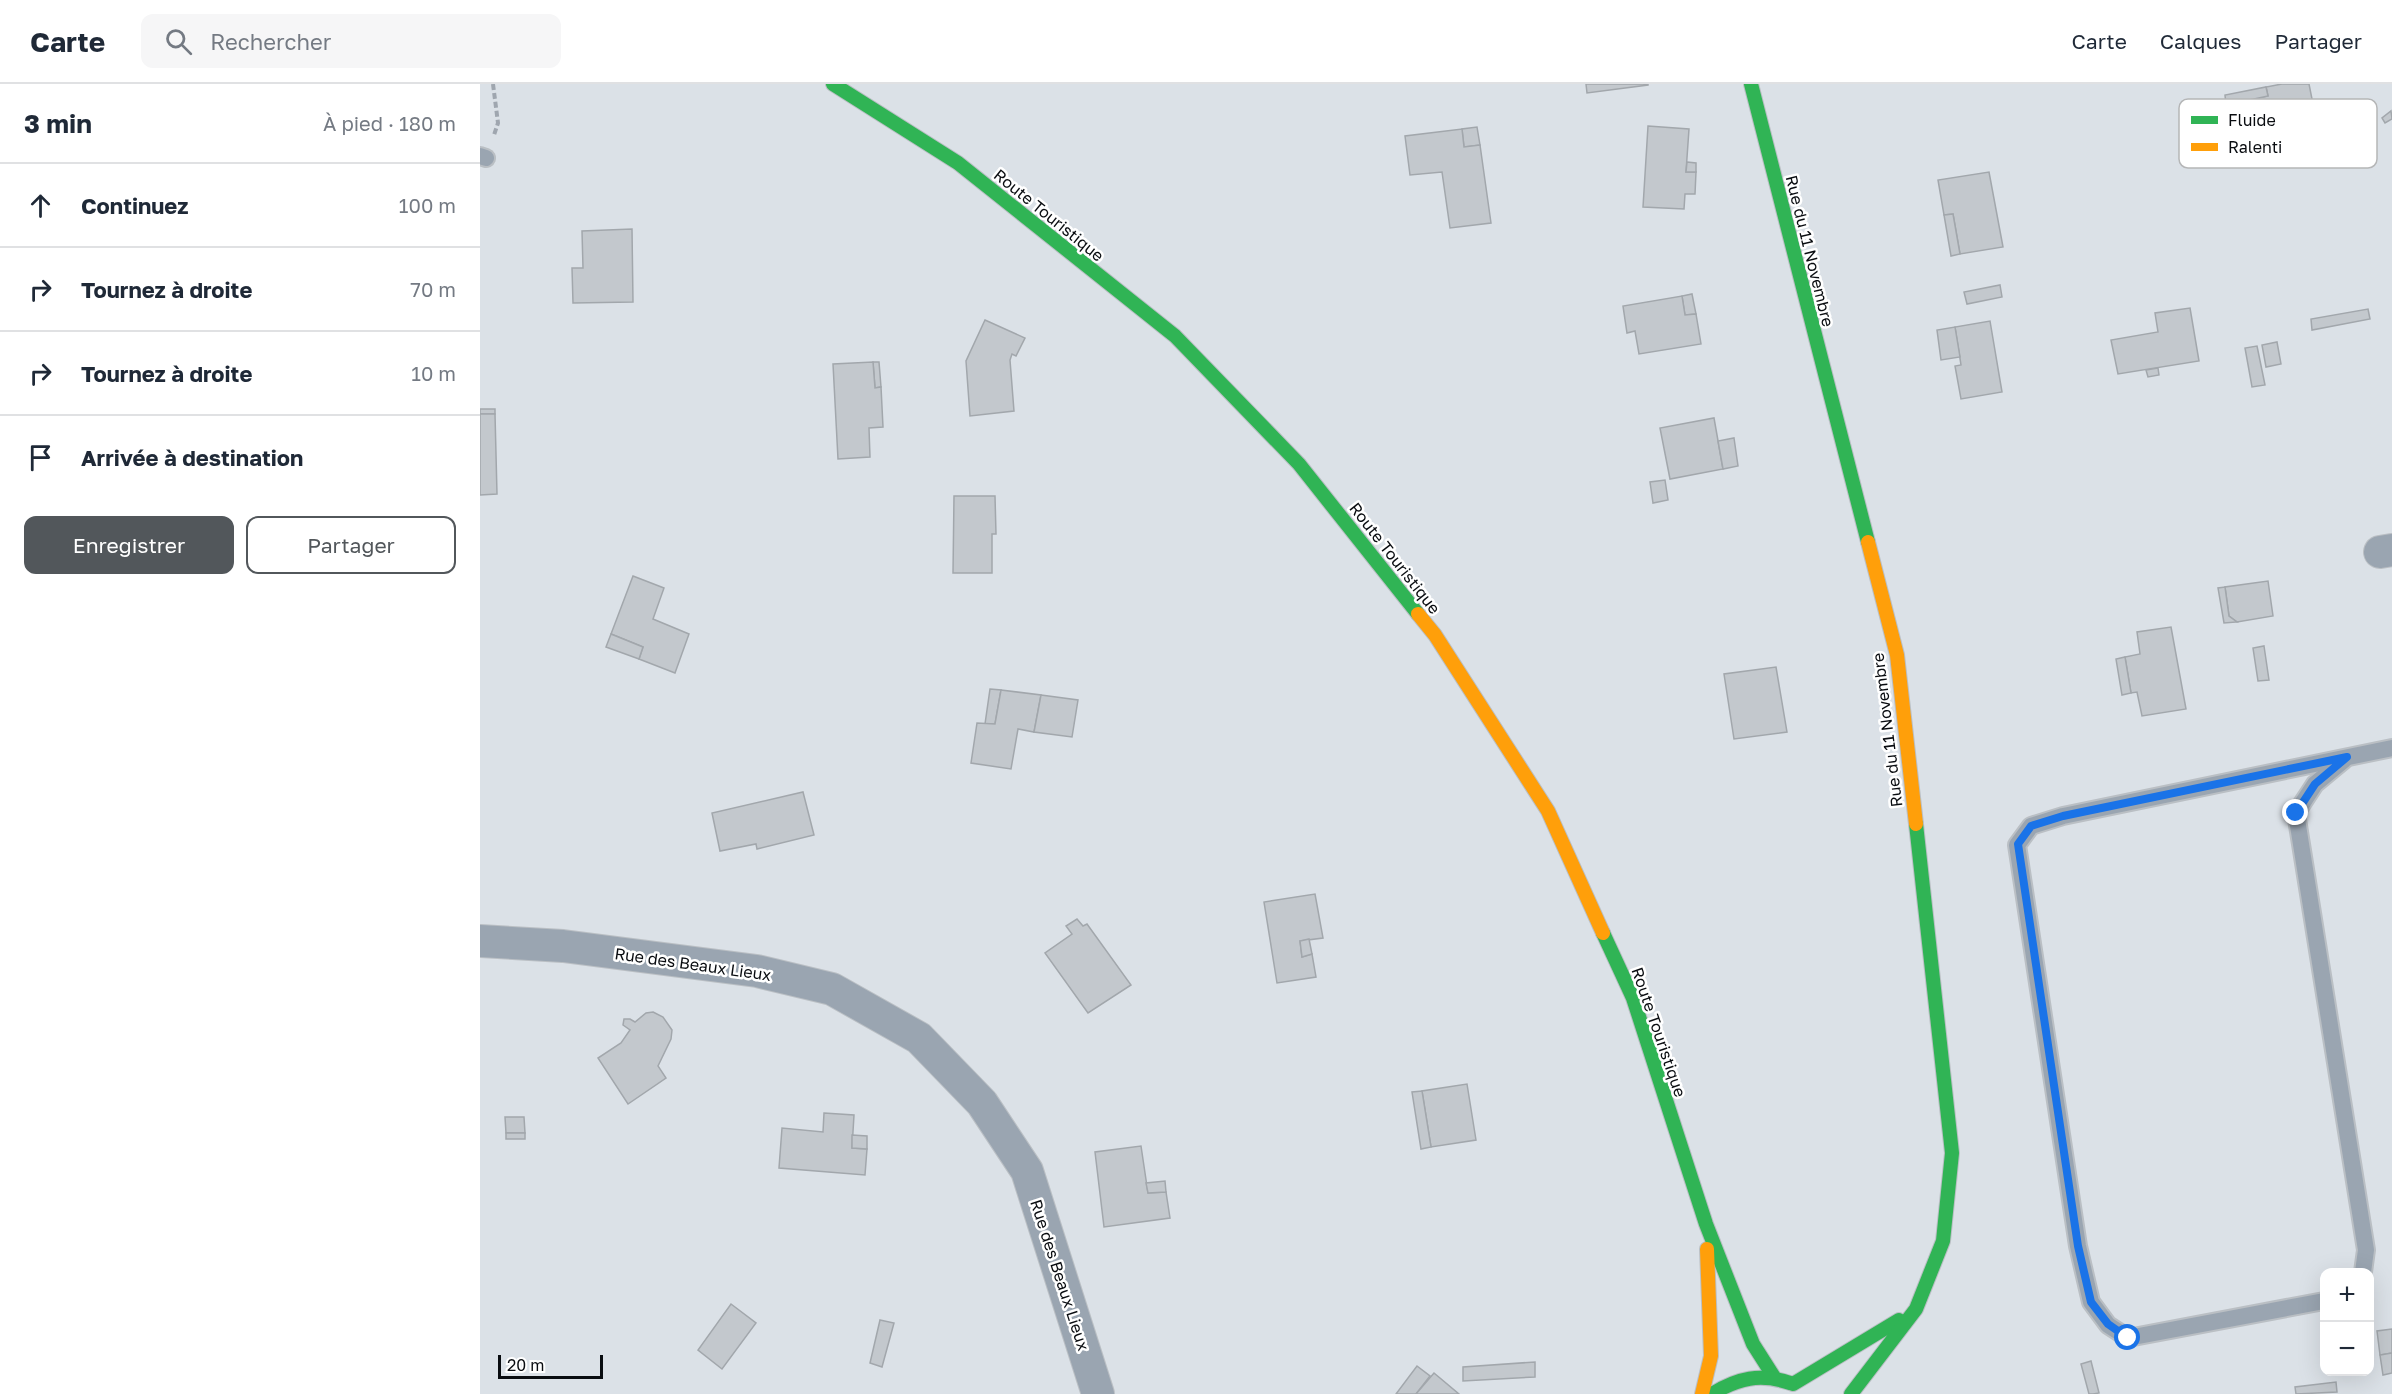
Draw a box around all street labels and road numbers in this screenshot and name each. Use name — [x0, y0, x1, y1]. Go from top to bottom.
street label: Route Touristique — [990, 164, 1108, 266]
street label: Rue du 11 Novembre — [1782, 173, 1838, 329]
street label: Route Touristique — [1345, 498, 1445, 618]
street label: Rue du 11 Novembre — [1868, 652, 1906, 808]
street label: Rue des Beaux Lieux — [613, 943, 773, 985]
street label: Route Touristique — [1627, 964, 1691, 1100]
street label: Rue des Beaux Lieux — [1026, 1197, 1094, 1353]

